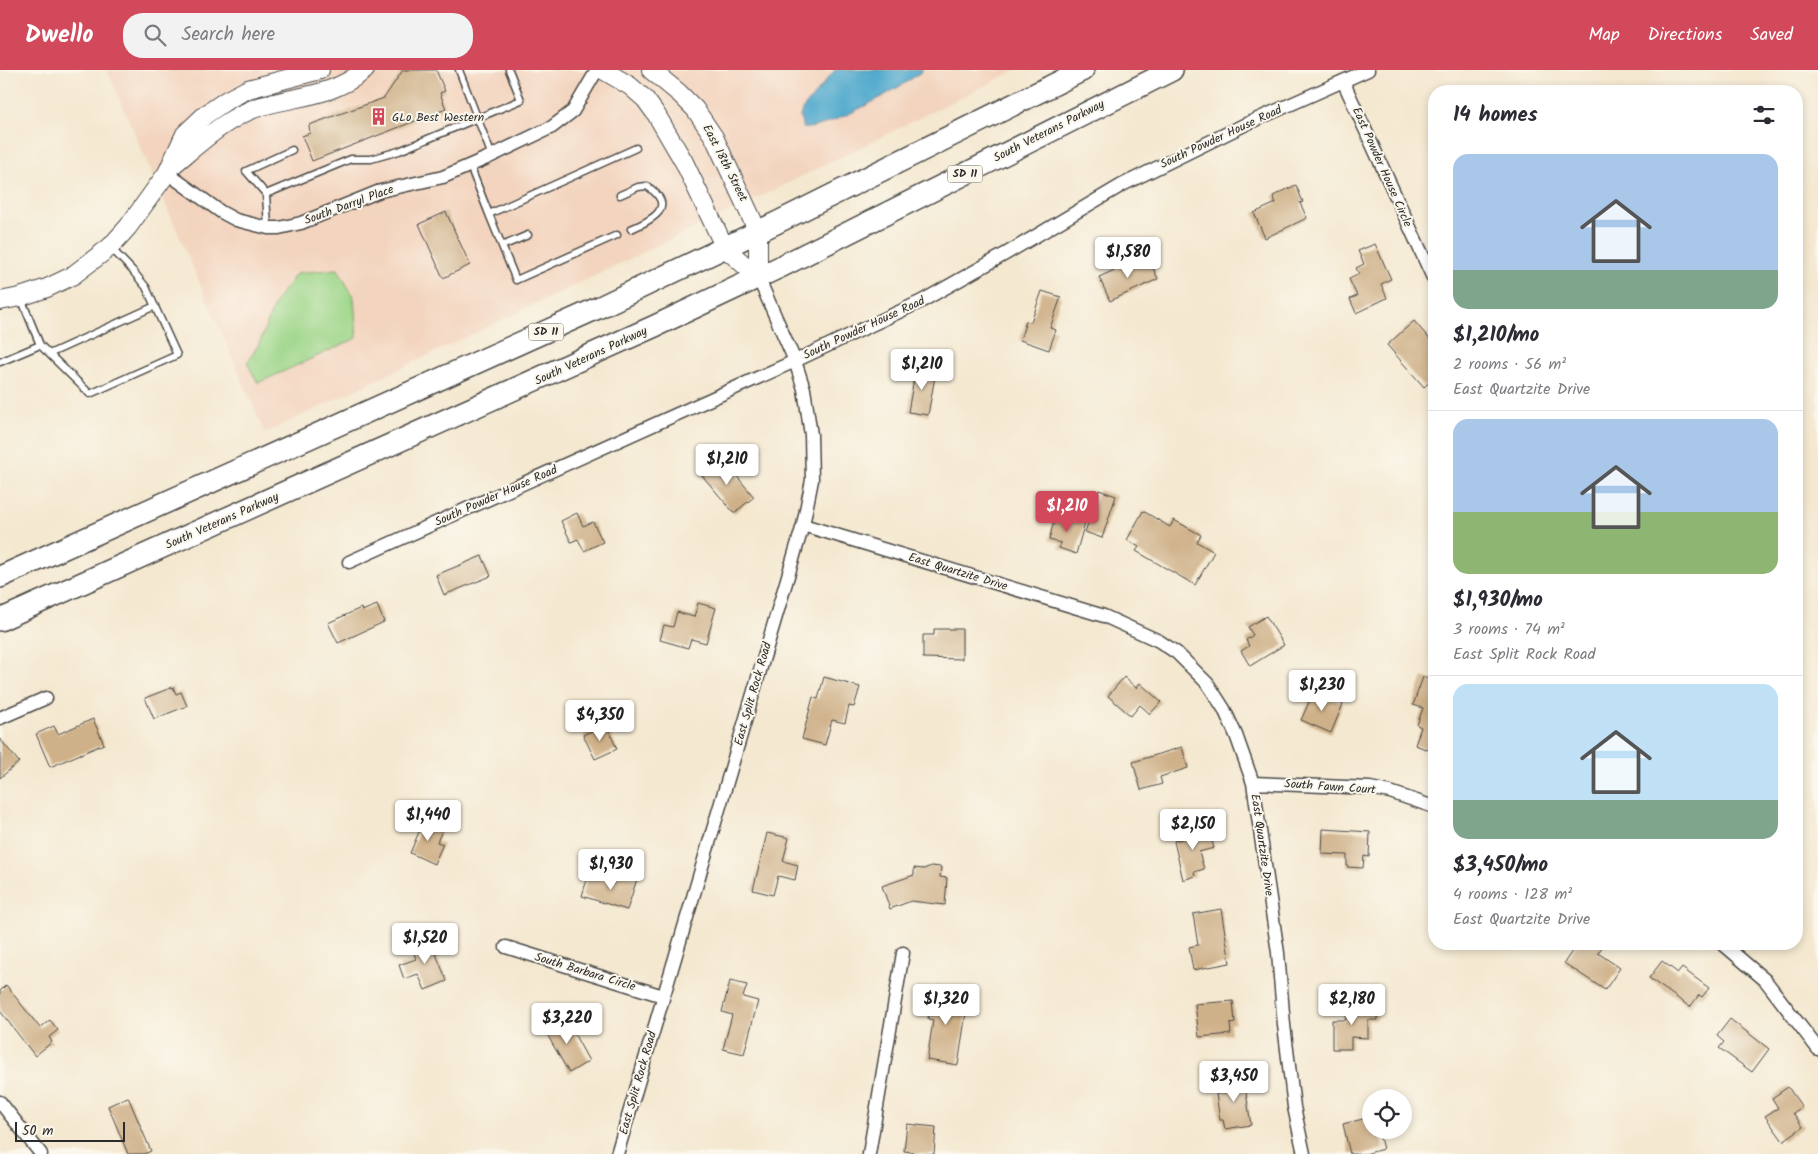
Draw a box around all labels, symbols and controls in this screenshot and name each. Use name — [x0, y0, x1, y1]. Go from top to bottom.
search box — [123, 13, 473, 58]
text: Dwello — [25, 16, 93, 55]
text: Search here — [181, 20, 275, 50]
icon: search — [141, 21, 169, 49]
text: Map — [1588, 21, 1620, 50]
text: Directions — [1648, 21, 1722, 50]
text: Saved — [1750, 21, 1793, 50]
street label: South Veterans Parkway — [990, 95, 1108, 167]
text: 14 homes — [1453, 99, 1538, 132]
street label: South Powder House Road — [1157, 100, 1286, 174]
icon: filters — [1750, 101, 1778, 129]
street label: East Powder House Circle — [1347, 104, 1417, 231]
building icon: GLo Best Western — [368, 107, 388, 127]
place label: GLo Best Western — [392, 108, 484, 127]
street label: East 18th Street — [697, 121, 753, 205]
road number: SD 11 — [948, 166, 982, 182]
street label: South Darryl Place — [302, 180, 397, 230]
icon: home — [1571, 186, 1661, 276]
pin: $1,580 — [1087, 236, 1169, 279]
text: $1,580 — [1106, 240, 1150, 265]
street label: South Powder House Road — [800, 291, 929, 365]
text: $1,210/mo — [1453, 319, 1539, 352]
street label: South Veterans Parkway — [532, 321, 651, 390]
road number: SD 11 — [528, 323, 564, 340]
pin: $1,210 — [881, 348, 963, 391]
text: $1,210 — [902, 352, 942, 377]
text: 2 rooms · 56 m² — [1453, 352, 1566, 377]
text: East Quartzite Drive — [1453, 377, 1590, 402]
pin: $1,210 — [686, 444, 768, 486]
text: $1,210 — [707, 447, 747, 472]
icon: home — [1571, 452, 1661, 542]
street label: South Powder House Road — [432, 460, 561, 532]
street label: South Veterans Parkway — [162, 487, 282, 555]
pin: $1,210 — [1026, 490, 1108, 533]
text: $1,210 — [1047, 494, 1087, 519]
street label: East Quartzite Drive — [906, 548, 1011, 596]
text: $1,930/mo — [1453, 584, 1543, 617]
text: 3 rooms · 74 m² — [1453, 617, 1565, 642]
street label: East Split Rock Road — [729, 639, 777, 748]
text: East Split Rock Road — [1453, 642, 1595, 667]
pin: $1,230 — [1281, 670, 1363, 712]
text: $1,230 — [1300, 673, 1344, 698]
pin: $4,350 — [559, 700, 641, 742]
text: $4,350 — [576, 703, 624, 728]
icon: home — [1571, 717, 1661, 807]
street label: South Fawn Court — [1284, 774, 1377, 800]
street label: East Quartzite Drive — [1245, 793, 1279, 898]
pin: $1,440 — [387, 800, 469, 842]
text: $1,440 — [406, 803, 450, 828]
pin: $2,150 — [1152, 808, 1234, 851]
text: $2,150 — [1171, 812, 1215, 837]
pin: $1,930 — [570, 848, 652, 891]
text: $3,450/mo — [1453, 849, 1548, 882]
text: $1,930 — [589, 852, 633, 877]
text: 4 rooms · 128 m² — [1453, 882, 1572, 907]
text: East Quartzite Drive — [1453, 907, 1590, 932]
pin: $1,520 — [384, 922, 466, 965]
text: $1,520 — [403, 926, 447, 951]
street label: South Barbara Circle — [532, 948, 638, 997]
pin: $1,320 — [905, 984, 987, 1026]
pin: $2,180 — [1311, 984, 1393, 1026]
text: $1,320 — [924, 987, 968, 1012]
text: $2,180 — [1329, 987, 1375, 1012]
pin: $3,220 — [526, 1002, 608, 1045]
text: $3,220 — [542, 1006, 592, 1031]
street label: East Split Rock Road — [614, 1028, 662, 1137]
pin: $3,450 — [1193, 1060, 1275, 1103]
text: $3,450 — [1210, 1064, 1258, 1089]
map controls — [1362, 1089, 1412, 1139]
button: locate — [1362, 1089, 1412, 1139]
scale bar — [15, 1119, 125, 1142]
text: 50 m — [22, 1120, 53, 1142]

